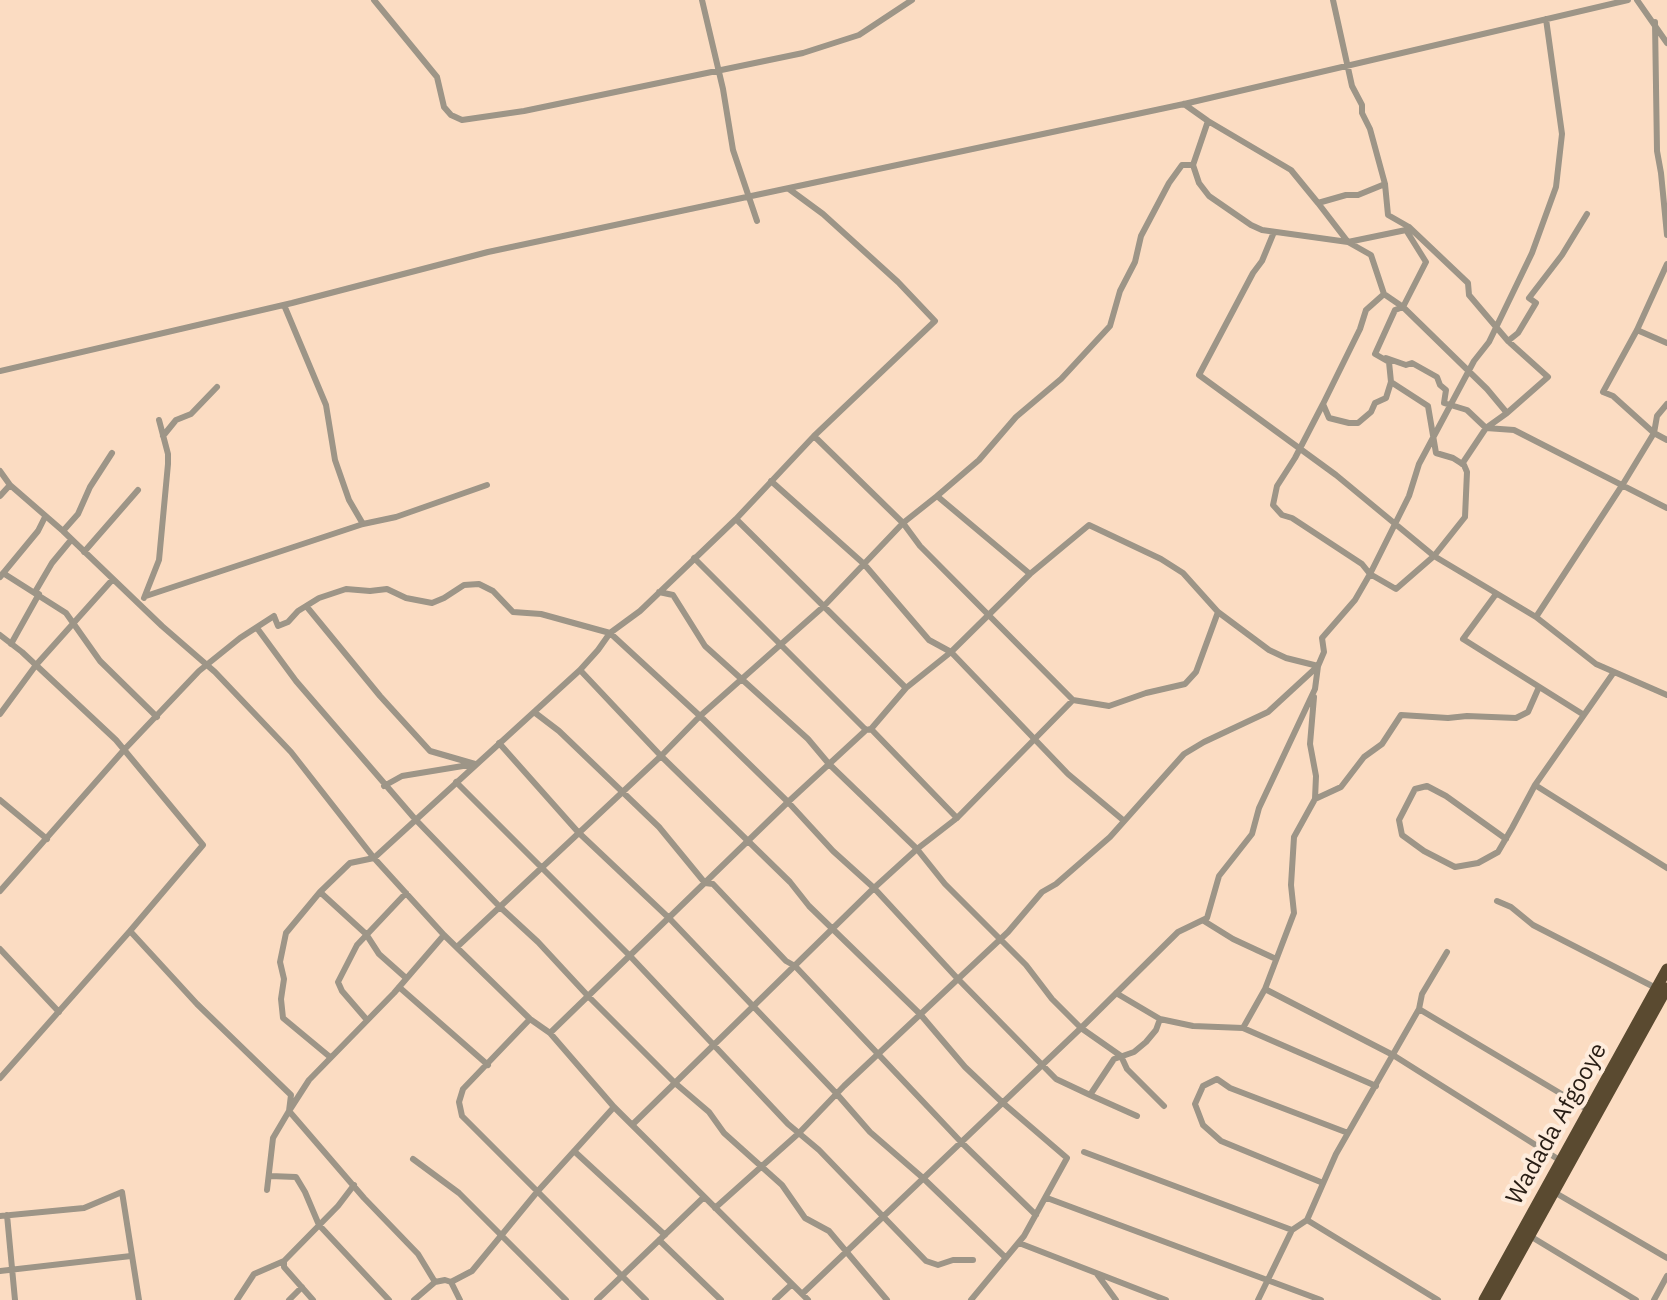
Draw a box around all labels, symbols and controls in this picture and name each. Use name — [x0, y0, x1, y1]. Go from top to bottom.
street label: Wadada Afgooye — [1501, 1038, 1613, 1210]

